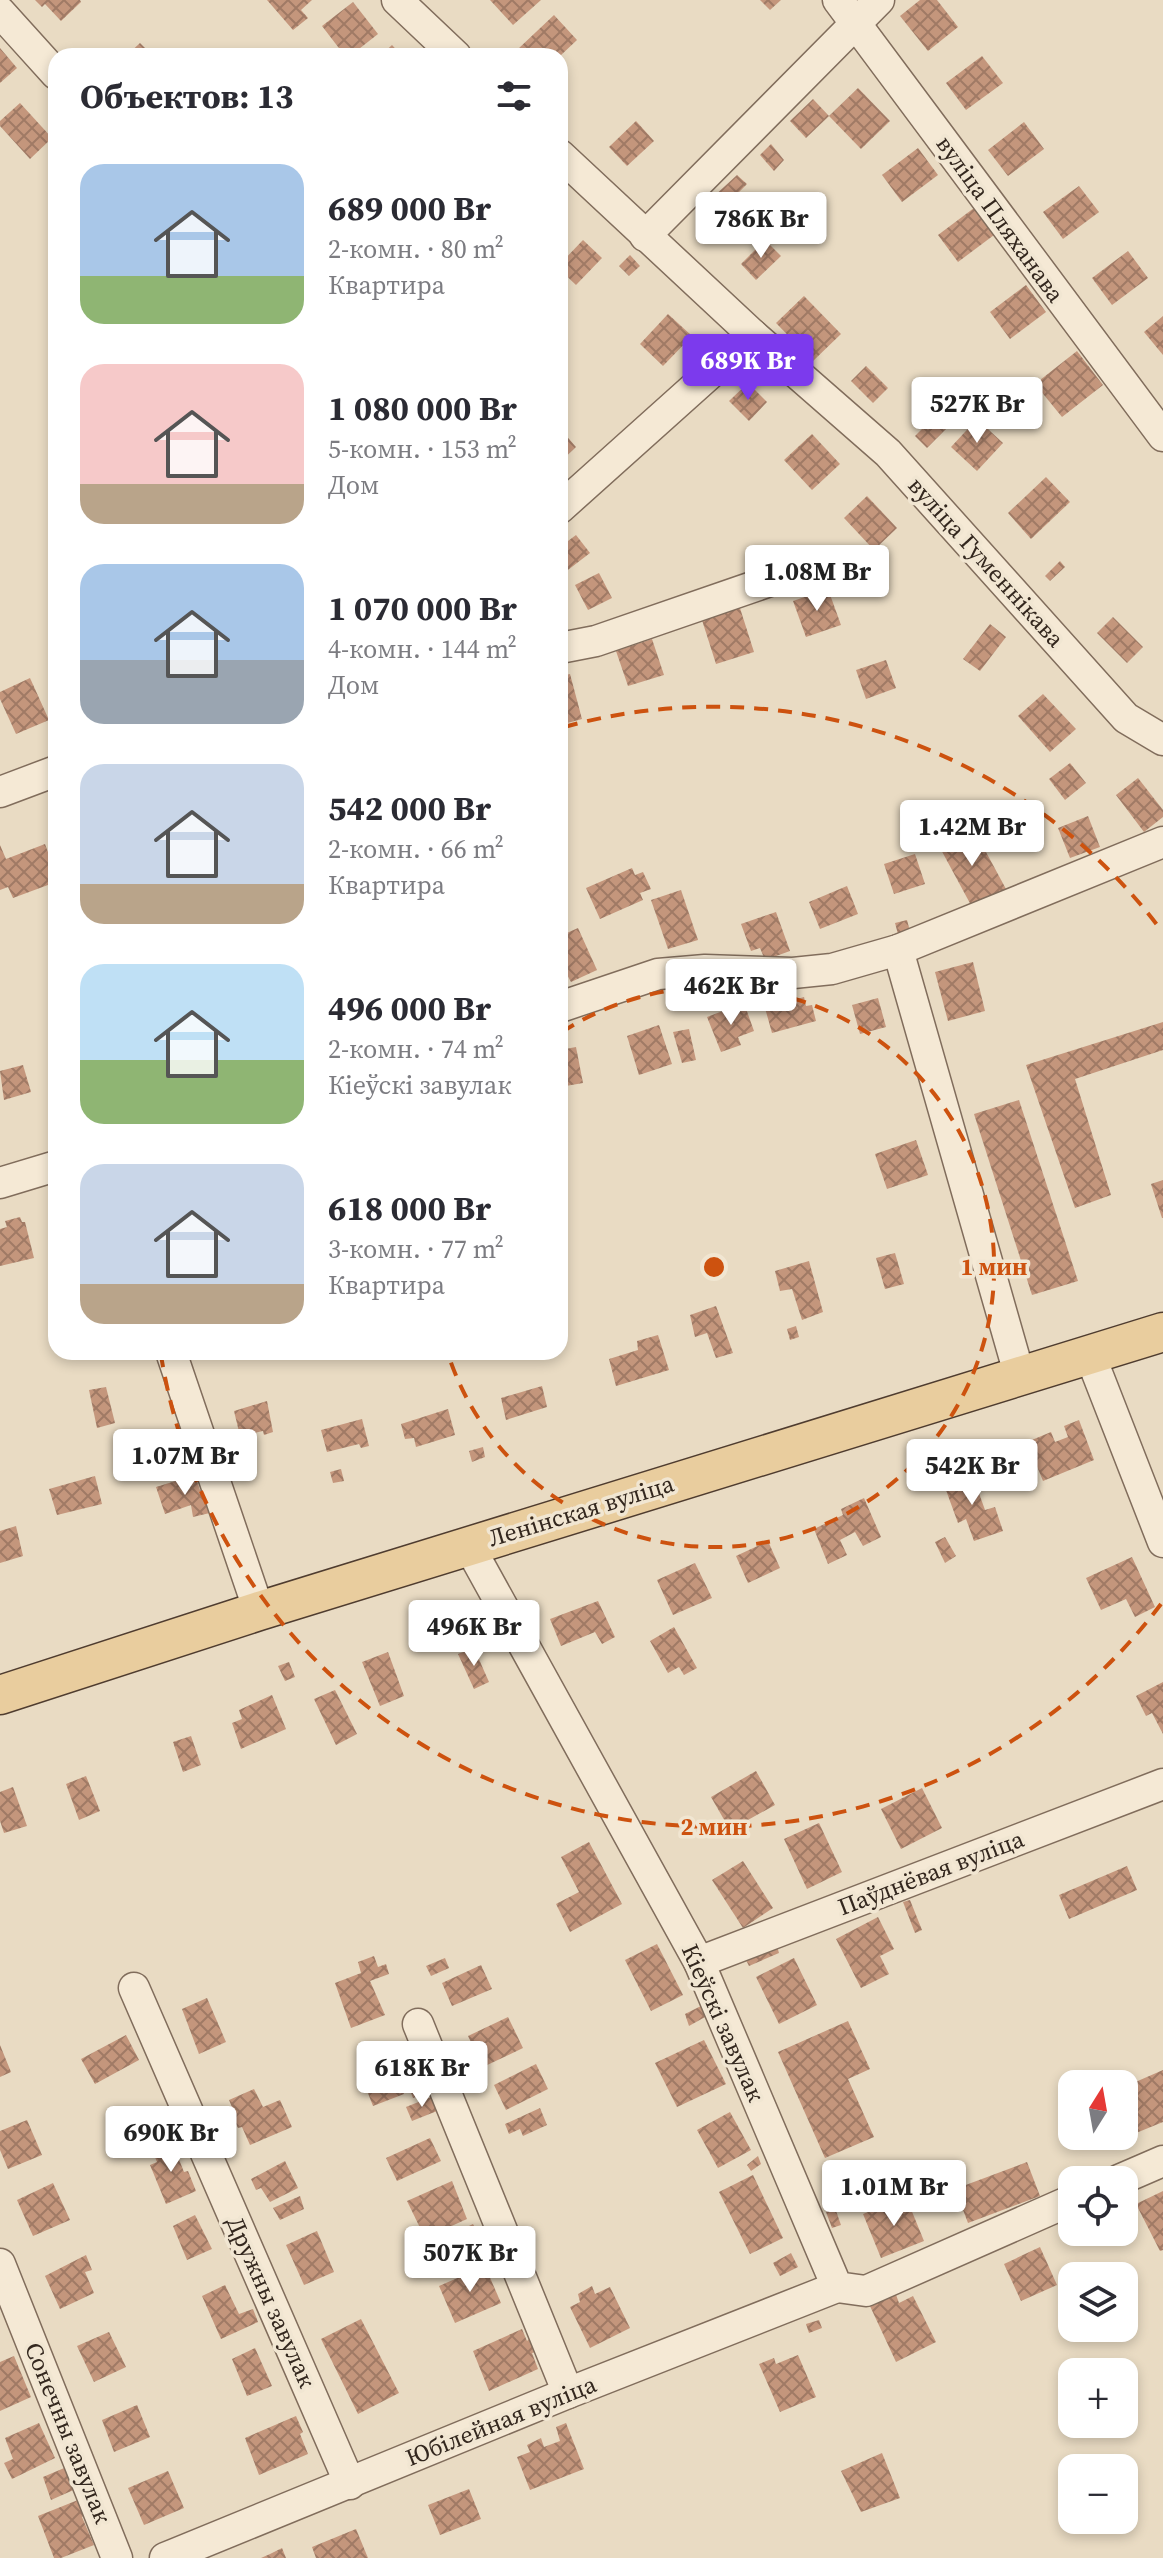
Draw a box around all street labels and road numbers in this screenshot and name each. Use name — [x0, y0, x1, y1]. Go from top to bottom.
street label: вуліца Пляханава — [929, 129, 1073, 309]
street label: вуліца Гуменнікава — [901, 469, 1072, 655]
street label: Ленінская вуліца — [484, 1466, 678, 1554]
street label: Паўднёвая вуліца — [833, 1822, 1029, 1923]
street label: Кіеўскі завулак — [674, 1939, 773, 2107]
street label: Дружны завулак — [219, 2211, 324, 2393]
street label: Сонечны завулак — [17, 2337, 120, 2528]
street label: Юбілейная вуліца — [401, 2367, 602, 2474]

